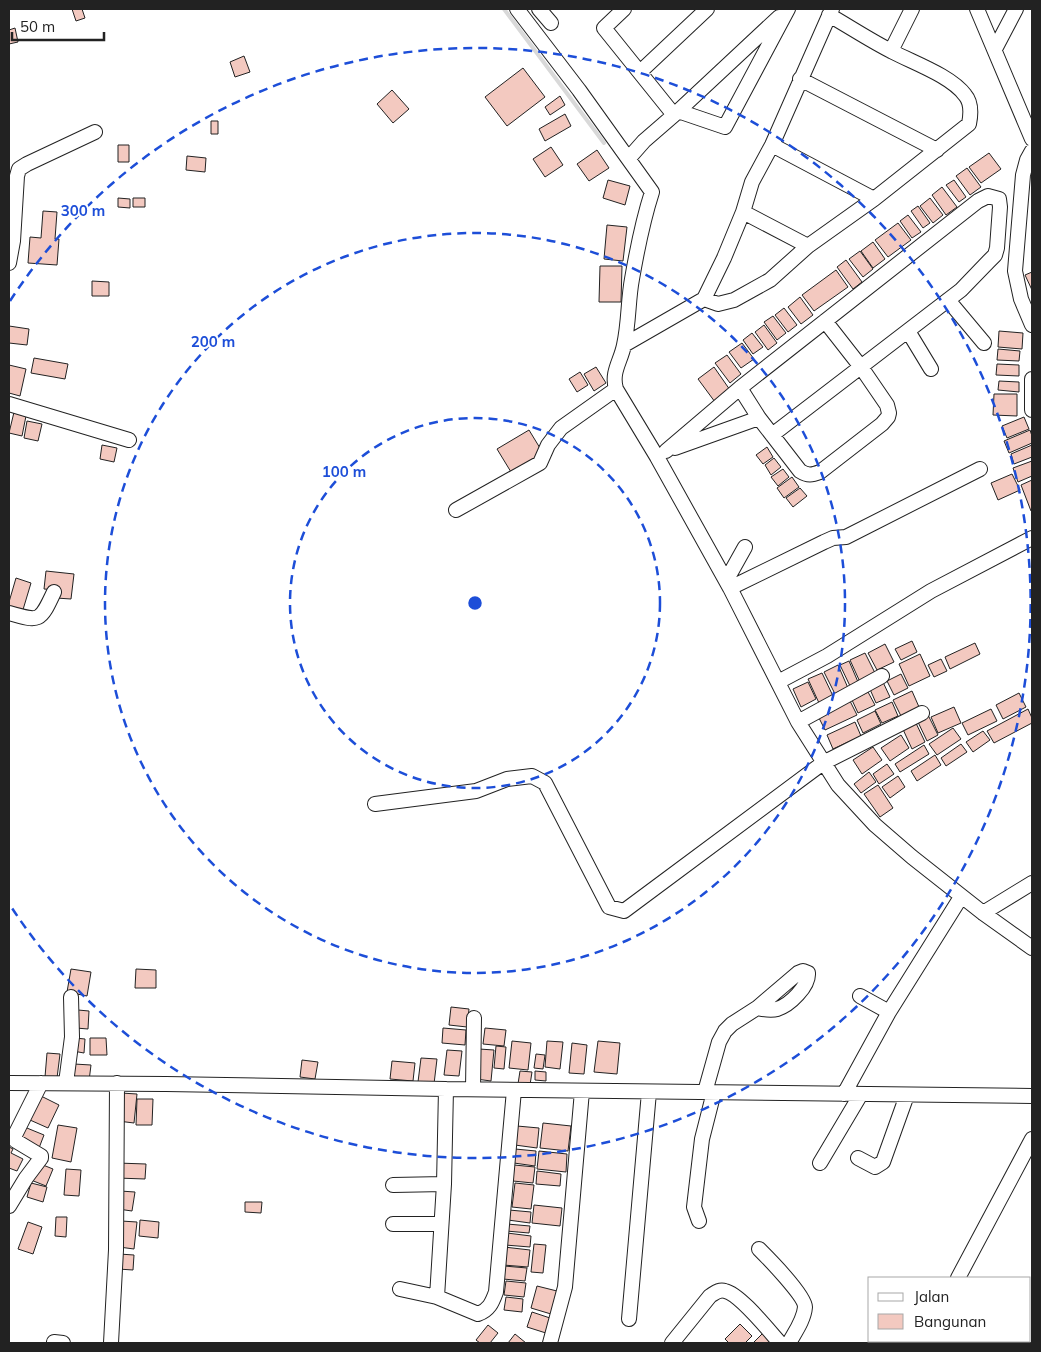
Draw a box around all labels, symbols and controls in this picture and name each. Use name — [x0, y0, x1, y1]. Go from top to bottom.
scale bar — [12, 10, 105, 42]
text: 50 m — [20, 17, 55, 36]
text: 300 m — [61, 201, 105, 220]
text: 200 m — [191, 332, 235, 351]
text: 100 m — [322, 462, 366, 481]
centre of rings — [466, 594, 484, 612]
legend — [868, 1277, 1031, 1342]
text: Jalan — [914, 1287, 949, 1306]
text: Bangunan — [914, 1312, 986, 1331]

